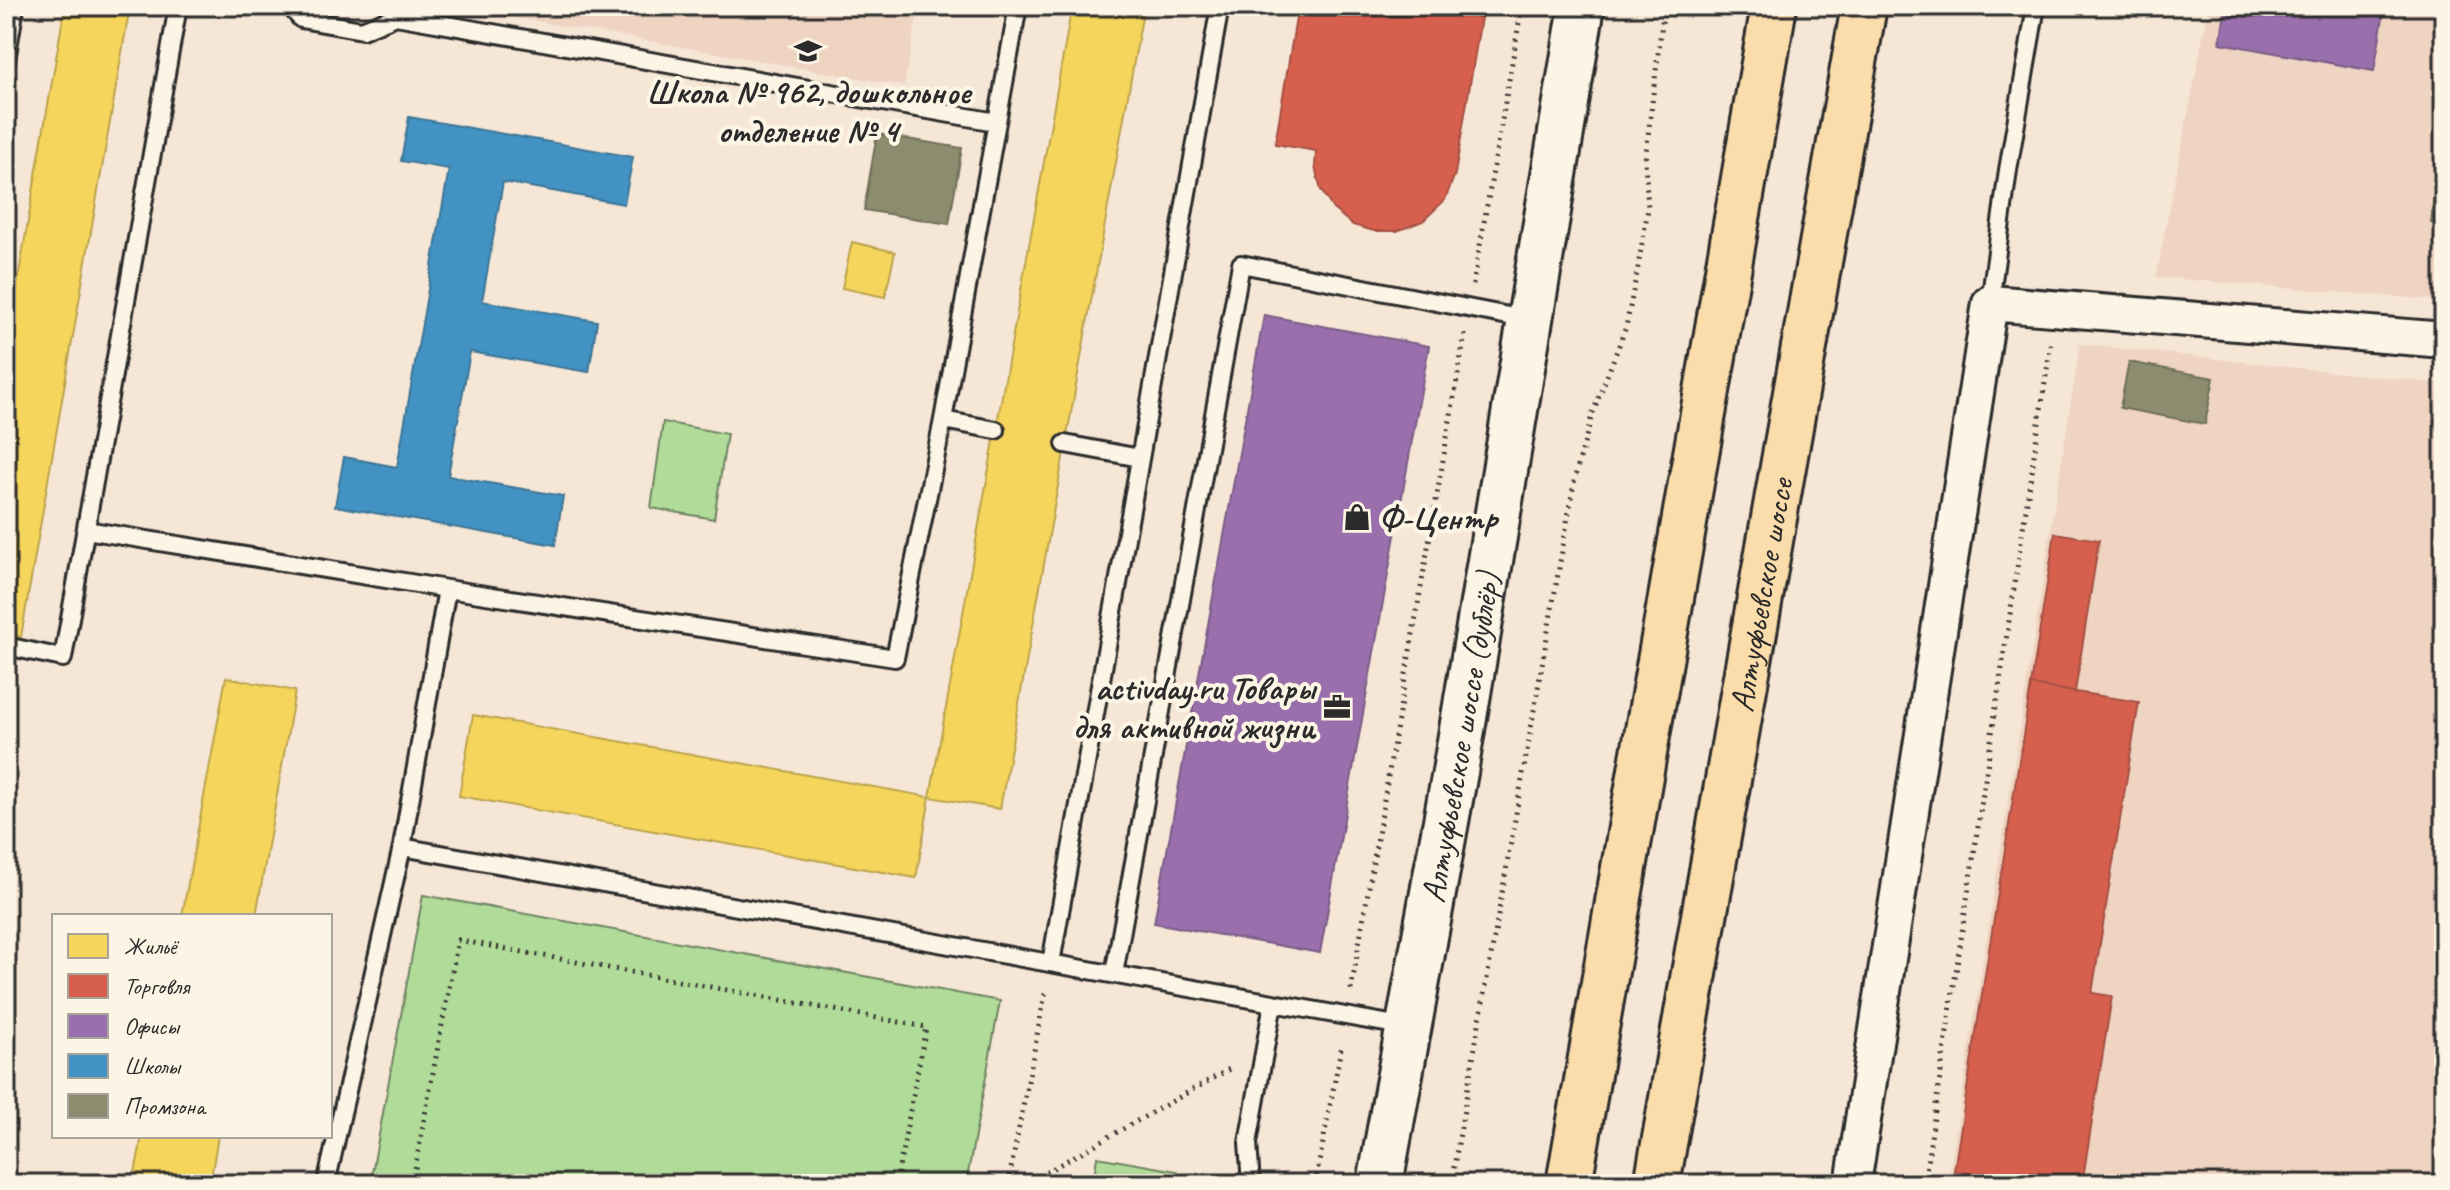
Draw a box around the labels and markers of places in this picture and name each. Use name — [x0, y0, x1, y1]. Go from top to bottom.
school or university icon: Школа № 962, дошкольное отделение № 4 — [793, 36, 823, 66]
place label: Школа № 962, дошкольное отделение № 4 — [646, 70, 973, 152]
place label: Ф-Центр — [1379, 496, 1500, 539]
shop icon: Ф-Центр — [1342, 502, 1372, 532]
place label: activday.ru Товары для активной жизни — [1073, 666, 1318, 749]
office icon: activday.ru Товары для активной жизни — [1322, 692, 1352, 722]

